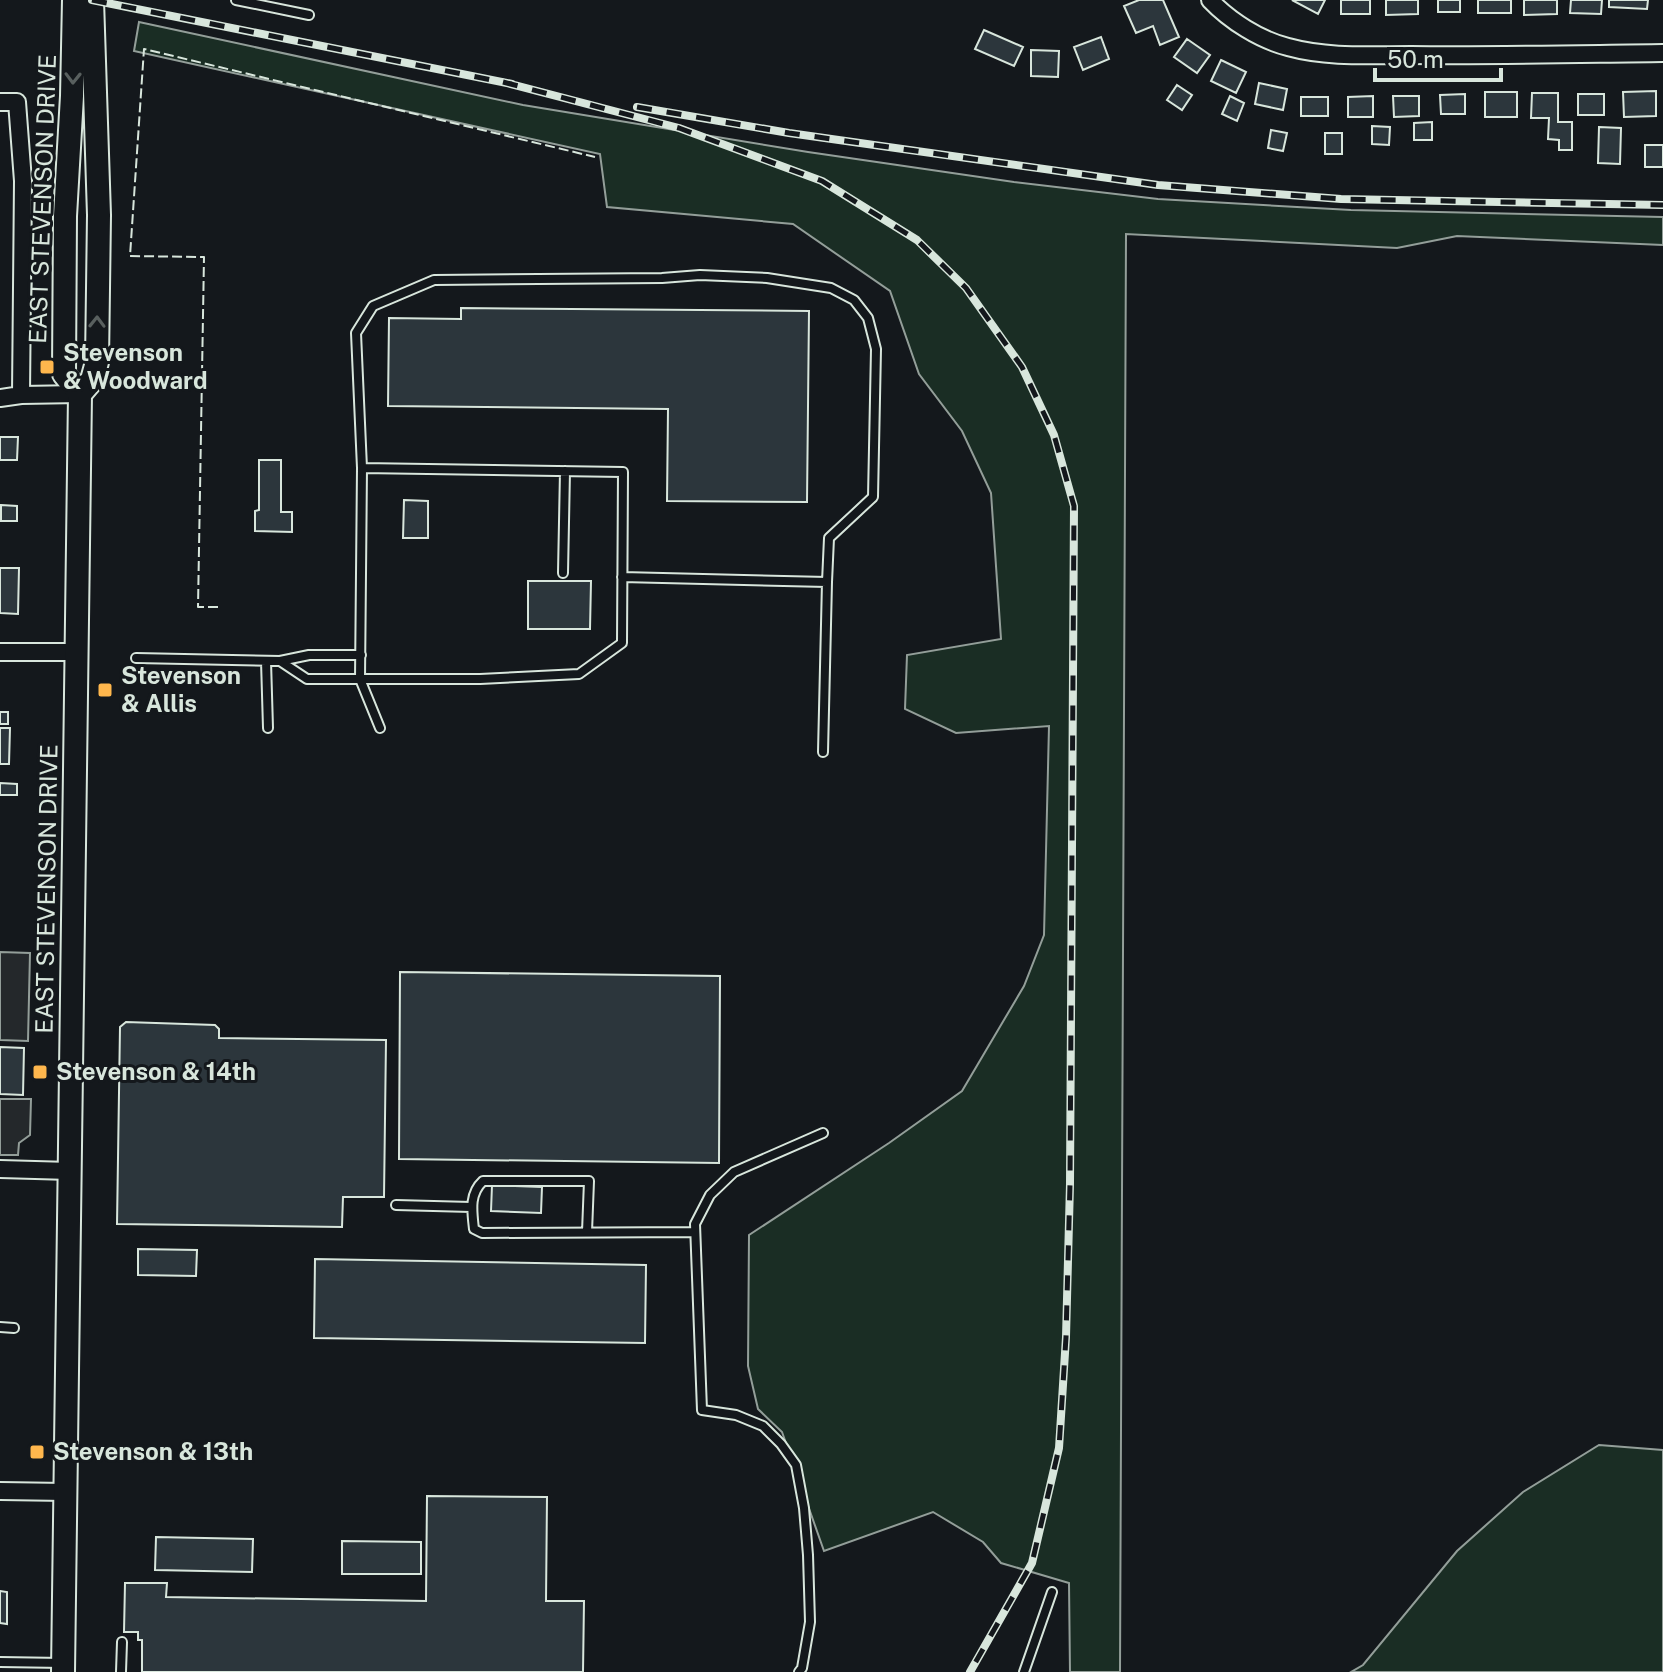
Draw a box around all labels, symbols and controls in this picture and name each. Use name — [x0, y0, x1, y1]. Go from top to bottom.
scale bar — [1375, 32, 1501, 82]
text: 50 m — [1387, 45, 1444, 73]
street label: EAST STEVENSON DRIVE — [23, 54, 61, 344]
one-way arrow — [64, 72, 81, 85]
one-way arrow — [89, 315, 106, 328]
place label: Stevenson & Woodward — [63, 338, 208, 394]
marker: Stevenson & Woodward — [38, 358, 56, 376]
place label: Stevenson & Allis — [121, 661, 241, 717]
marker: Stevenson & Allis — [96, 681, 114, 699]
street label: EAST STEVENSON DRIVE — [29, 744, 63, 1034]
place label: Stevenson & 14th — [56, 1057, 256, 1085]
marker: Stevenson & 14th — [31, 1063, 49, 1081]
place label: Stevenson & 13th — [53, 1437, 253, 1465]
marker: Stevenson & 13th — [28, 1443, 46, 1461]

